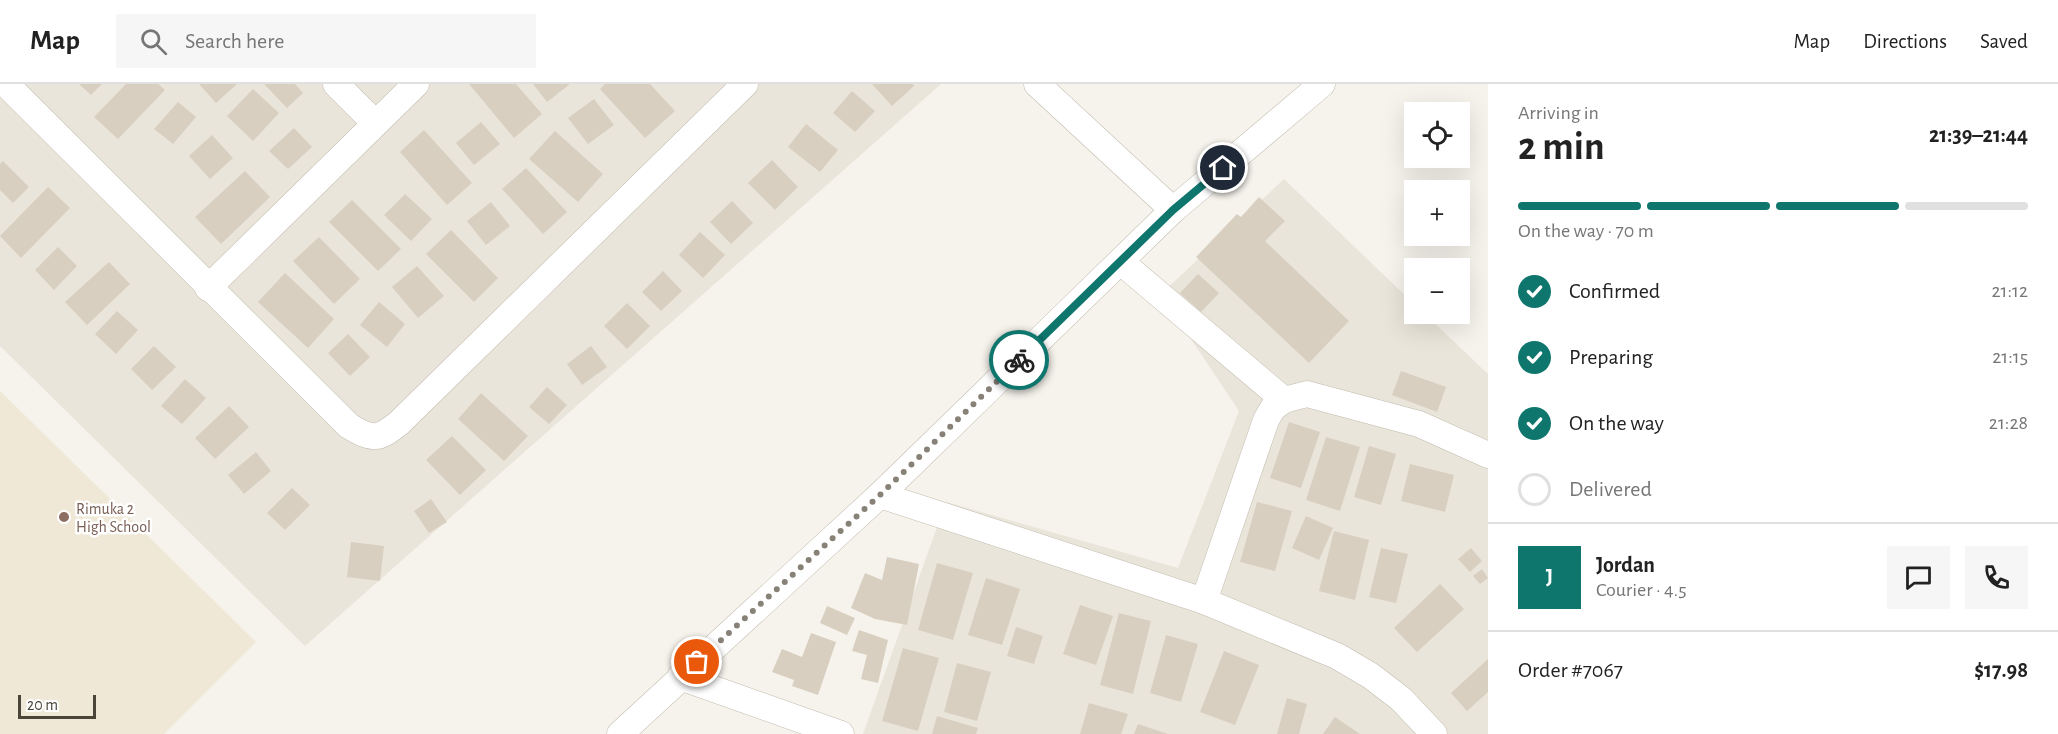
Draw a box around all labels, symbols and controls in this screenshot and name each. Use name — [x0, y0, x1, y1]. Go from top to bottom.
search box — [116, 14, 536, 68]
icon: search — [137, 25, 170, 58]
text: Map — [30, 27, 80, 55]
text: Search here — [185, 30, 284, 52]
text: Map — [1794, 31, 1830, 52]
text: Directions — [1863, 31, 1947, 52]
text: Saved — [1980, 31, 2028, 52]
map controls — [1404, 102, 1470, 324]
button: locate — [1404, 102, 1470, 168]
text: Arriving in — [1518, 103, 1599, 123]
text: 21:39–21:44 — [1929, 124, 2028, 146]
text: 2 min — [1518, 128, 1605, 167]
pin — [1197, 142, 1248, 193]
icon: home — [1206, 151, 1239, 184]
button: + — [1404, 180, 1470, 246]
text: On the way · 70 m — [1518, 221, 1654, 241]
button: − — [1404, 258, 1470, 324]
icon: check — [1518, 275, 1551, 308]
text: Confirmed — [1569, 280, 1660, 302]
text: 21:12 — [1991, 281, 2028, 301]
courier — [989, 330, 1049, 390]
icon: check — [1518, 341, 1551, 374]
icon: bike — [1003, 344, 1036, 377]
text: Preparing — [1569, 346, 1653, 368]
text: 21:15 — [1992, 347, 2028, 367]
icon: check — [1518, 407, 1551, 440]
text: On the way — [1569, 412, 1664, 434]
text: 21:28 — [1989, 413, 2028, 433]
text: Delivered — [1569, 478, 1652, 500]
place label: Rimuka 2 High School — [76, 501, 151, 535]
marker: Rimuka 2 High School — [57, 510, 71, 524]
button: chat — [1887, 546, 1950, 609]
button: phone — [1965, 546, 2028, 609]
text: Jordan — [1596, 554, 1655, 576]
text: J — [1546, 566, 1553, 588]
text: Courier · 4.5 — [1596, 580, 1687, 600]
pin — [671, 636, 722, 687]
icon: bag — [680, 645, 713, 678]
text: Order #7067 — [1518, 659, 1623, 681]
text: $17.98 — [1974, 659, 2028, 681]
scale bar — [18, 692, 96, 720]
text: 20 m — [27, 697, 58, 713]

